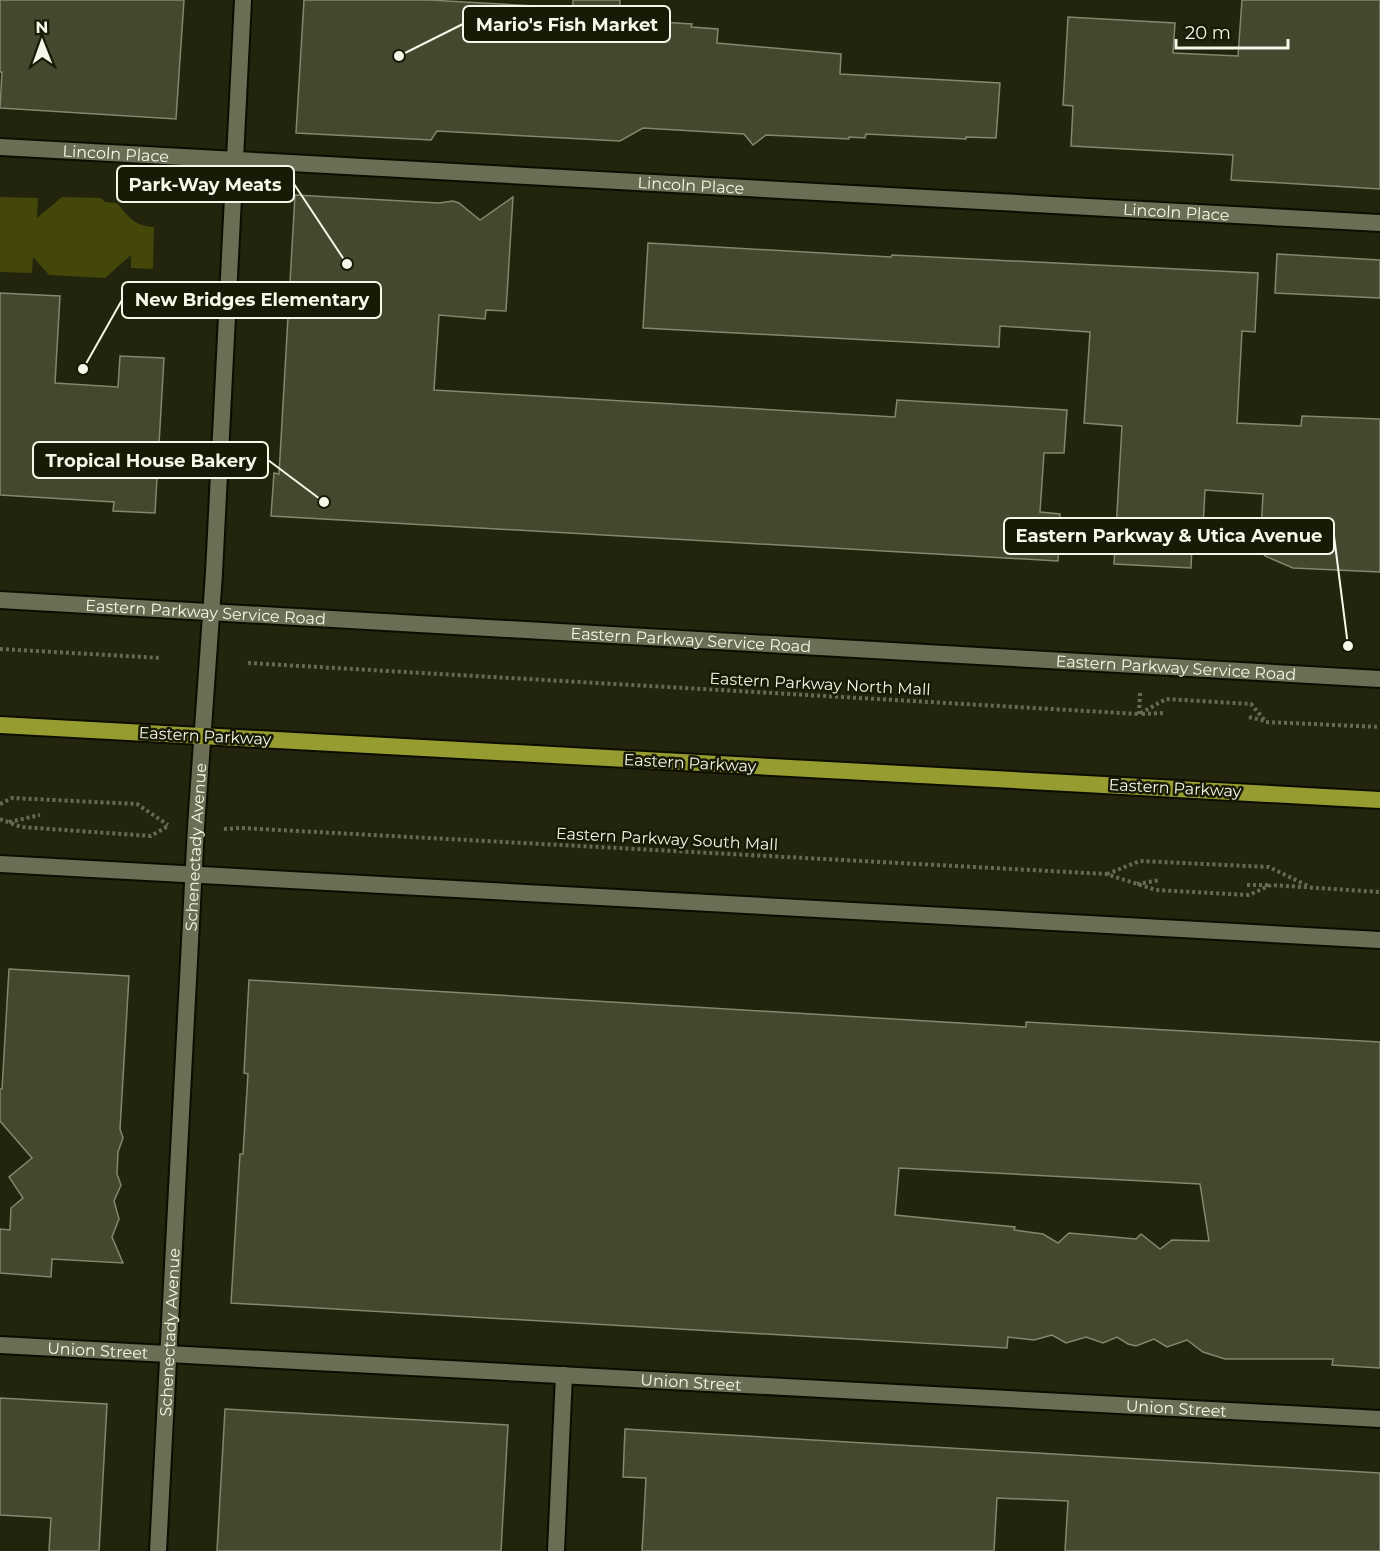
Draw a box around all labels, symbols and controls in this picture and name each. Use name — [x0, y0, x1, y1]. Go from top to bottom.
callout: Mario's Fish Market — [463, 6, 670, 42]
north arrow — [12, 12, 72, 72]
scale bar — [1176, 12, 1288, 50]
text: Mario's Fish Market — [476, 14, 658, 36]
text: N — [35, 18, 48, 37]
text: 20 m — [1185, 22, 1231, 44]
street label: Lincoln Place — [62, 141, 170, 166]
callout: Park-Way Meats — [117, 166, 294, 202]
street label: Lincoln Place — [637, 173, 745, 197]
text: Park-Way Meats — [128, 174, 282, 196]
street label: Lincoln Place — [1122, 199, 1230, 224]
callout: New Bridges Elementary — [122, 282, 381, 318]
text: New Bridges Elementary — [135, 289, 369, 311]
callout: Tropical House Bakery — [33, 442, 268, 478]
text: Tropical House Bakery — [45, 450, 257, 472]
callout: Eastern Parkway & Utica Avenue — [1004, 518, 1334, 554]
text: Eastern Parkway & Utica Avenue — [1016, 525, 1322, 547]
street label: Eastern Parkway Service Road — [85, 595, 326, 628]
street label: Eastern Parkway Service Road — [570, 623, 812, 656]
street label: Eastern Parkway Service Road — [1055, 651, 1297, 684]
street label: Eastern Parkway North Mall — [709, 669, 931, 699]
street label: Eastern Parkway — [138, 723, 272, 749]
street label: Eastern Parkway — [623, 750, 757, 776]
street label: Schenectady Avenue — [181, 762, 210, 932]
street label: Eastern Parkway — [1108, 775, 1242, 801]
street label: Eastern Parkway South Mall — [555, 824, 779, 854]
street label: Schenectady Avenue — [156, 1248, 183, 1417]
street label: Union Street — [47, 1338, 149, 1362]
street label: Union Street — [640, 1370, 743, 1394]
street label: Union Street — [1125, 1396, 1228, 1420]

